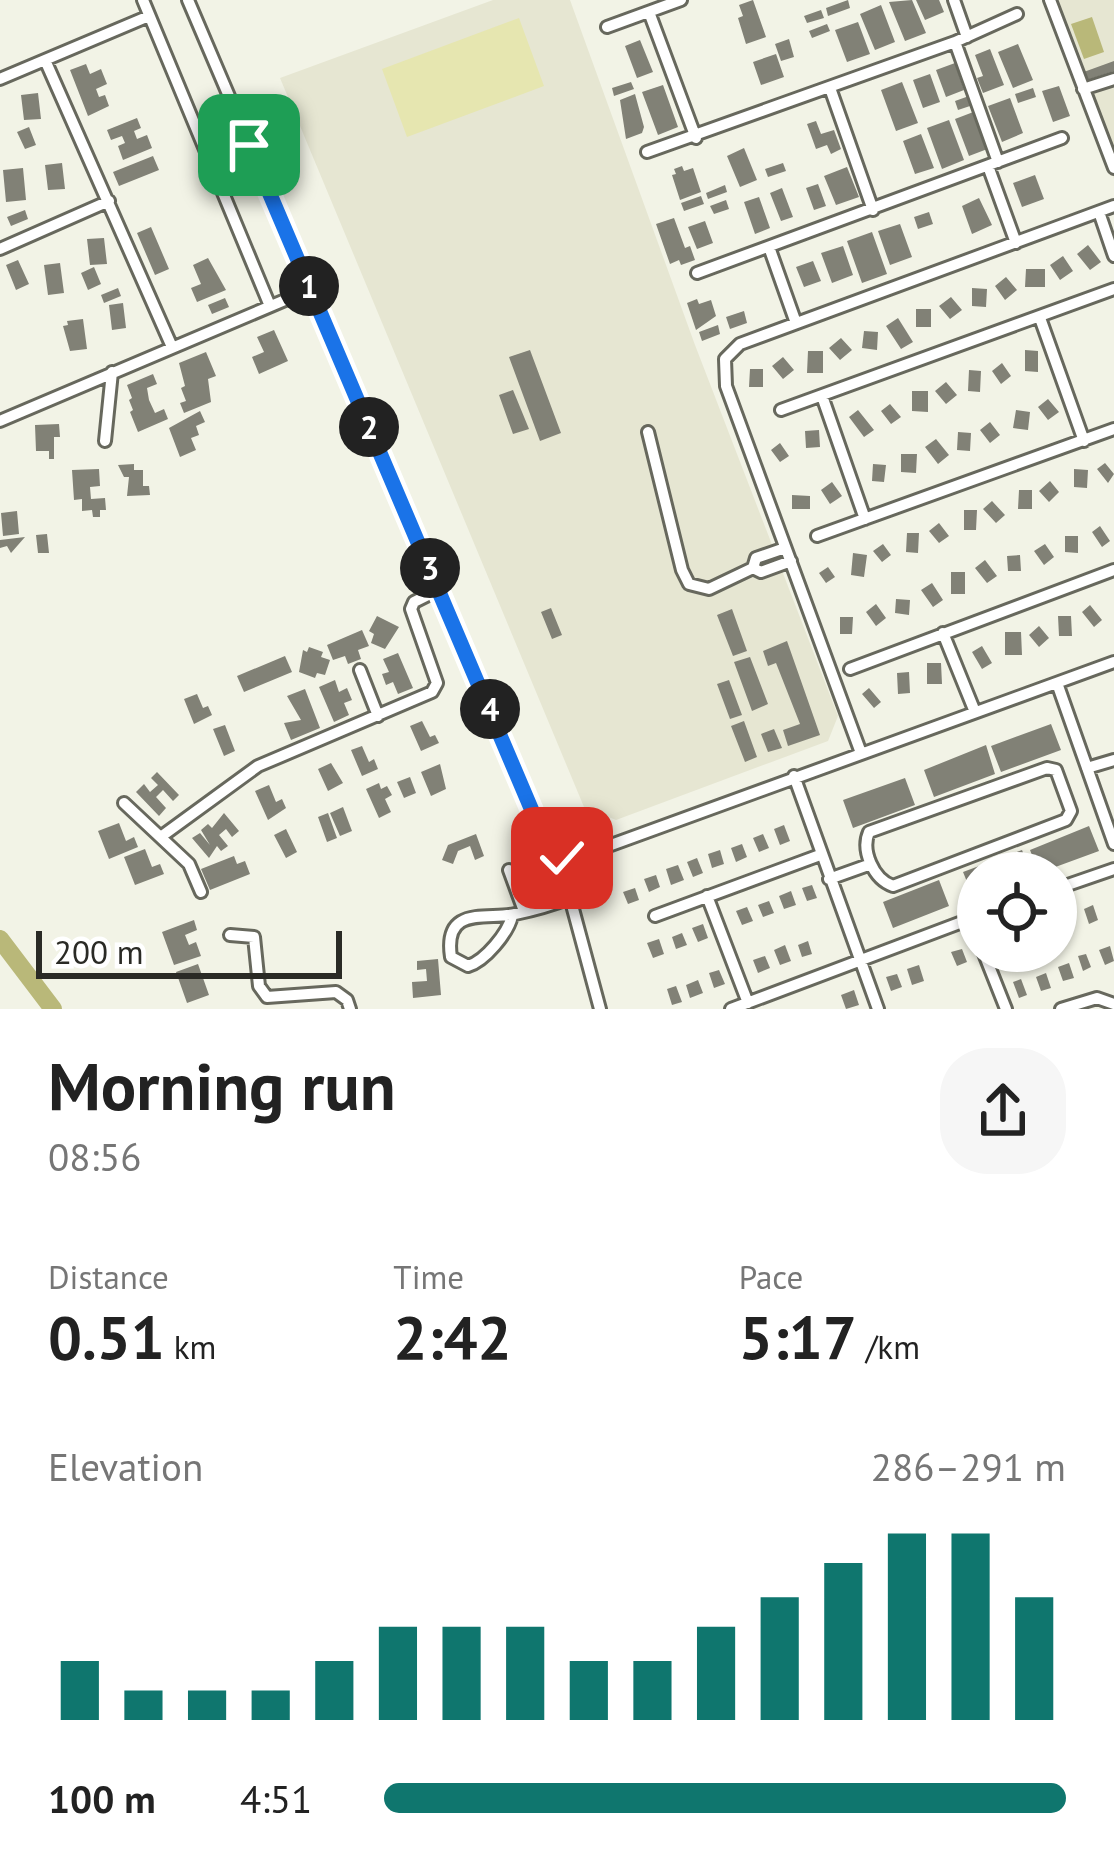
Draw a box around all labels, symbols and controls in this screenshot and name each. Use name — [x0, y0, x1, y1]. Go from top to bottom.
pin — [198, 94, 300, 196]
icon: arrive — [216, 112, 282, 178]
pin: 1 — [279, 256, 339, 316]
text: 1 — [300, 264, 318, 307]
pin: 2 — [339, 397, 399, 457]
text: 2 — [360, 405, 378, 448]
pin: 3 — [400, 538, 460, 598]
text: 3 — [421, 546, 439, 589]
pin: 4 — [460, 679, 520, 739]
text: 4 — [481, 687, 499, 730]
pin — [511, 807, 613, 909]
icon: check — [529, 825, 595, 891]
map controls — [957, 852, 1077, 972]
button: locate — [957, 852, 1077, 972]
scale bar — [36, 925, 342, 978]
text: 200 m — [54, 930, 144, 973]
text: Morning run — [48, 1043, 396, 1128]
button: share — [940, 1048, 1066, 1174]
text: 08:56 — [48, 1131, 142, 1182]
text: Distance — [48, 1255, 169, 1298]
text: Time — [393, 1255, 464, 1298]
text: Pace — [739, 1255, 803, 1298]
text: 0.51 — [48, 1298, 165, 1376]
text: 2:42 — [393, 1298, 512, 1376]
text: 5:17 — [739, 1298, 857, 1376]
text: km — [165, 1325, 216, 1368]
text: /km — [857, 1325, 920, 1368]
text: Elevation — [48, 1441, 203, 1492]
text: 286–291 m — [871, 1441, 1066, 1492]
text: 100 m — [48, 1773, 156, 1824]
text: 4:51 — [240, 1773, 312, 1824]

